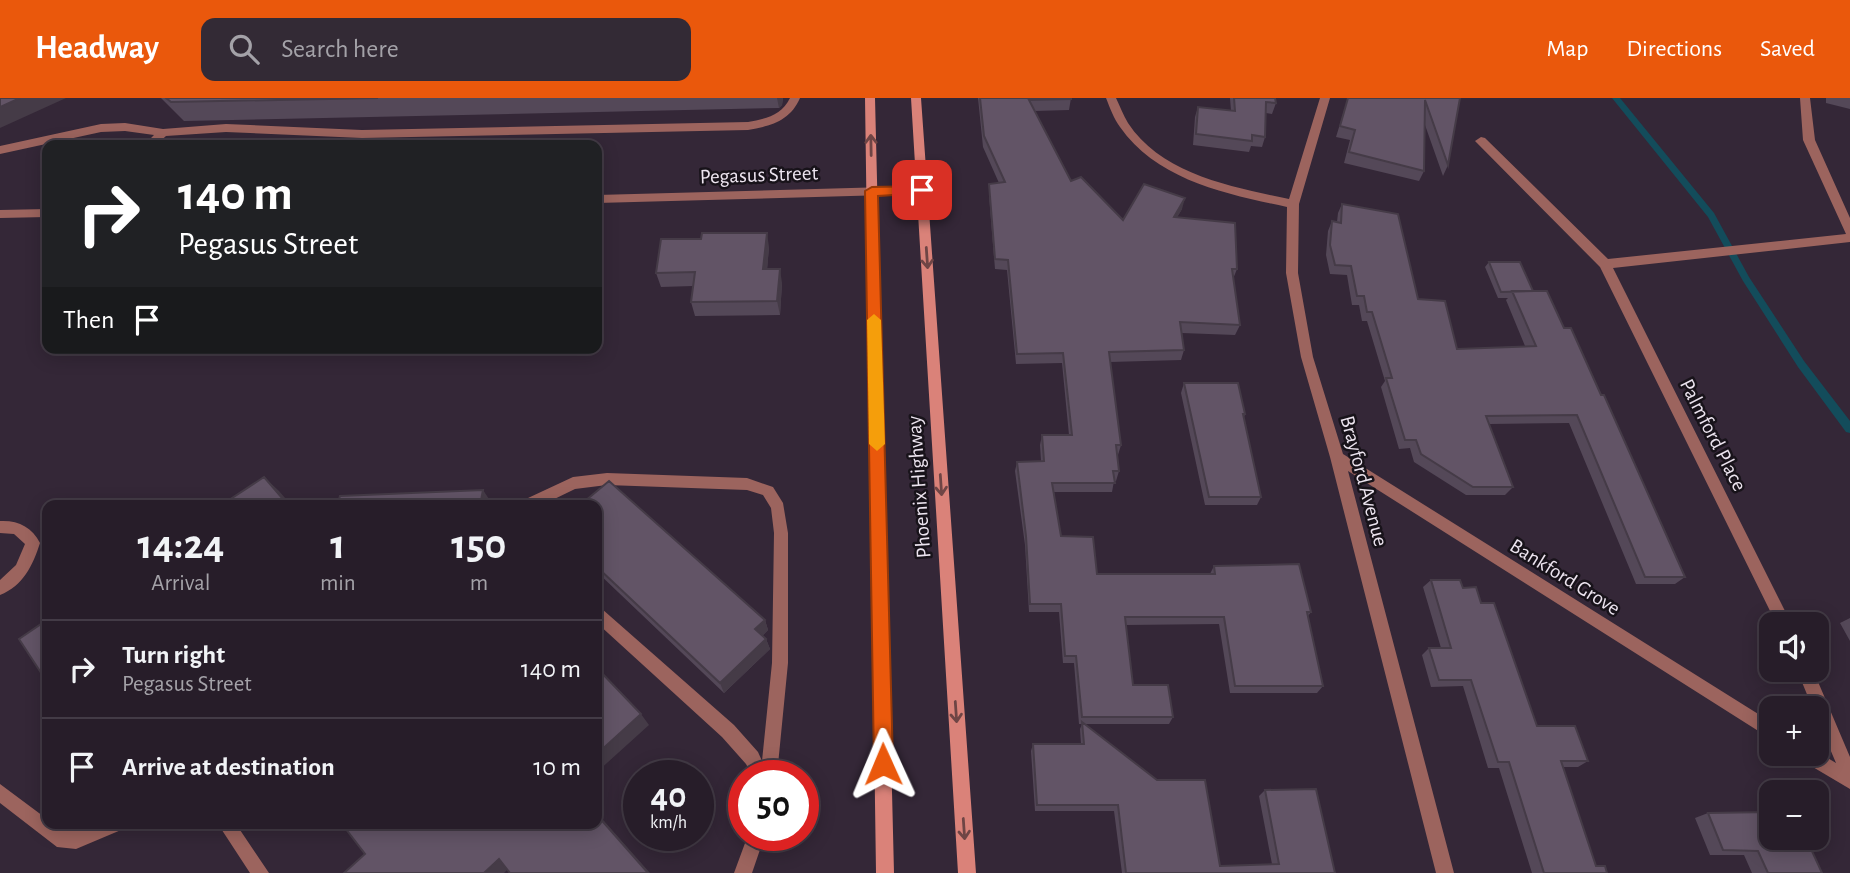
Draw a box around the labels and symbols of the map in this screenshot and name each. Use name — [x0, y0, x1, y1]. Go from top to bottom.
one-way arrow — [864, 133, 877, 156]
pin — [892, 160, 952, 220]
street label: Pegasus Street — [700, 162, 819, 188]
one-way arrow — [920, 246, 933, 269]
street label: Palmford Place — [1676, 376, 1750, 494]
street label: Brayford Avenue — [1336, 413, 1392, 549]
street label: Phoenix Highway — [904, 415, 934, 559]
one-way arrow — [935, 473, 948, 496]
street label: Bankford Grove — [1506, 535, 1624, 619]
one-way arrow — [950, 700, 963, 723]
position arrow — [846, 727, 920, 801]
speed limit sign: 50 — [728, 760, 819, 851]
one-way arrow — [958, 817, 971, 840]

